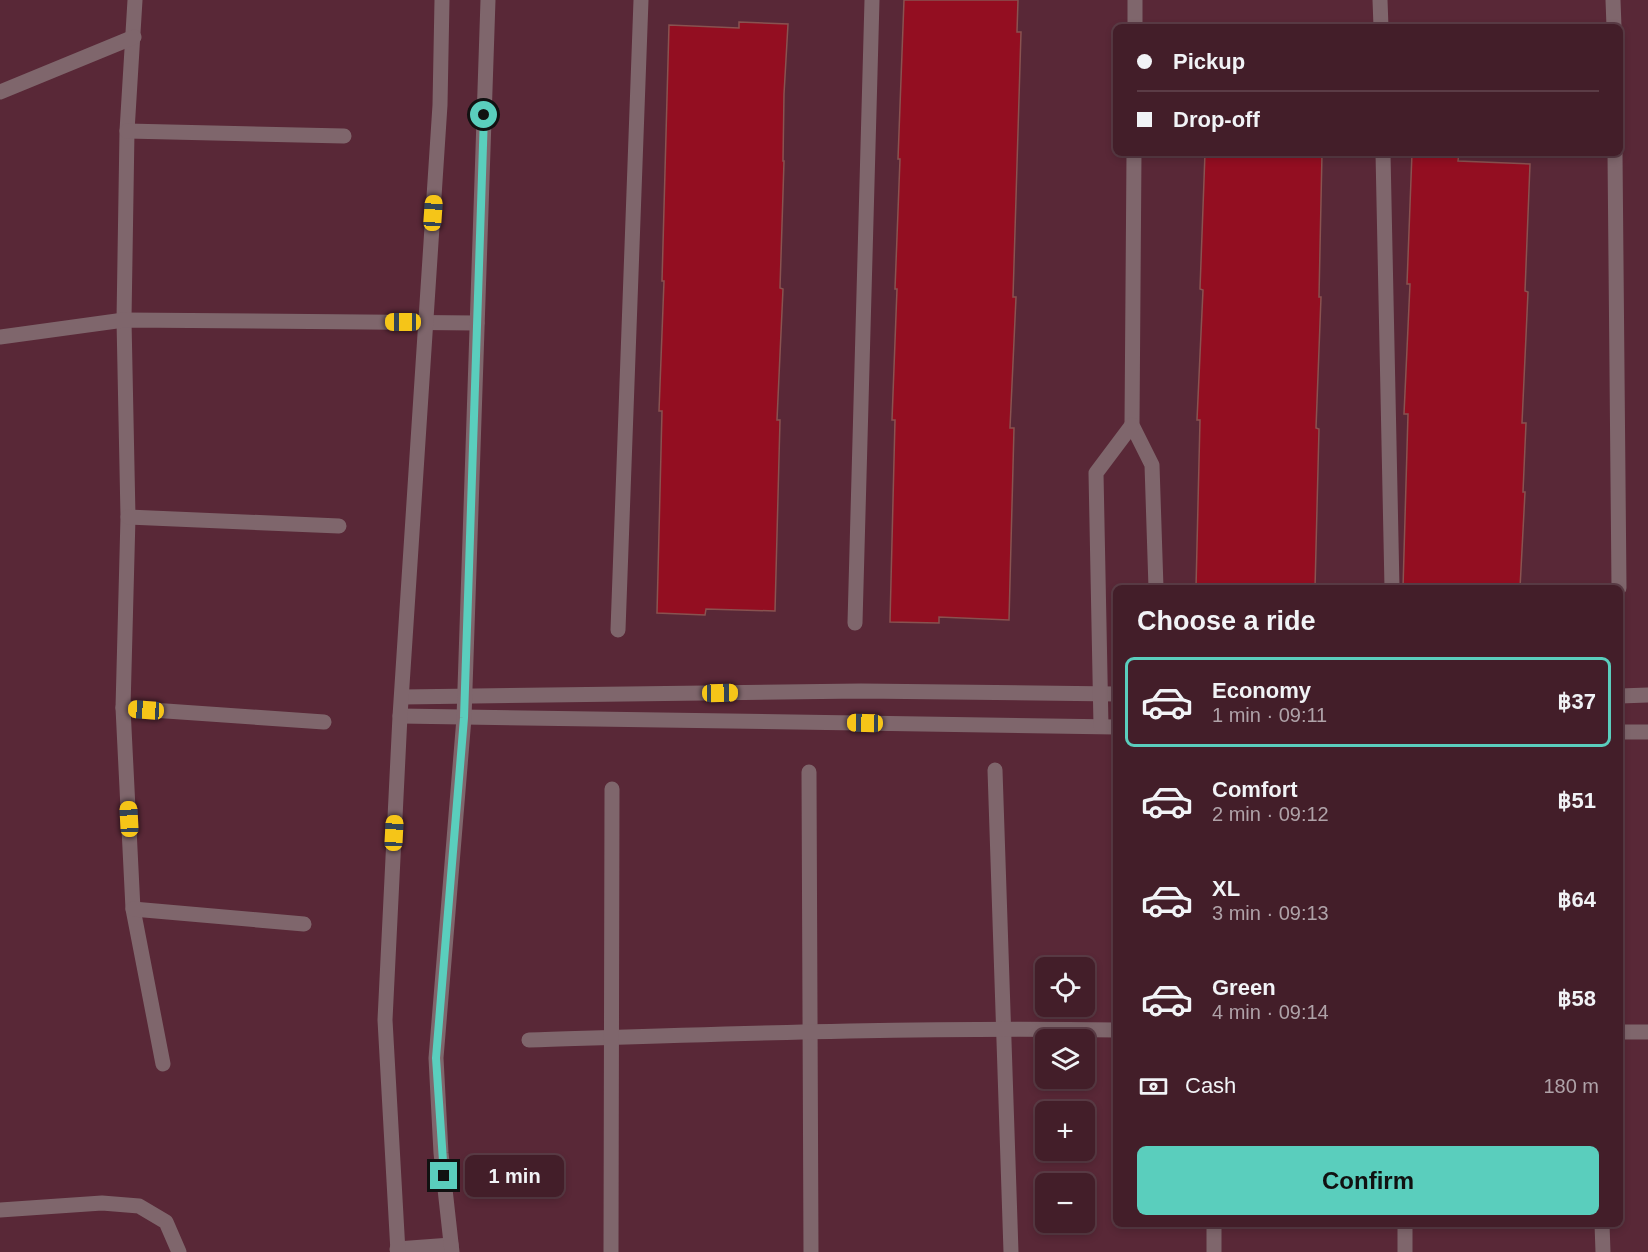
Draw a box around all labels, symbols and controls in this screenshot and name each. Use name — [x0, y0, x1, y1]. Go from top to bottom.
text: Pickup — [1173, 49, 1245, 74]
route start — [470, 101, 497, 128]
text: Drop-off — [1173, 107, 1260, 132]
car — [423, 194, 443, 232]
car — [385, 313, 421, 331]
text: Choose a ride — [1137, 606, 1316, 636]
icon: car — [1140, 675, 1194, 729]
text: Economy — [1212, 678, 1311, 703]
car — [702, 684, 738, 702]
text: ฿37 — [1558, 689, 1596, 714]
car — [127, 700, 165, 720]
text: 1 min · 09:11 — [1212, 704, 1327, 726]
car — [847, 714, 883, 732]
icon: car — [1140, 774, 1194, 828]
text: Comfort — [1212, 777, 1298, 802]
text: ฿51 — [1558, 788, 1596, 813]
car — [119, 801, 139, 837]
text: 2 min · 09:12 — [1212, 803, 1329, 825]
car — [384, 815, 404, 851]
icon: car — [1140, 873, 1194, 927]
text: XL — [1212, 876, 1240, 901]
text: ฿64 — [1558, 887, 1596, 912]
text: 3 min · 09:13 — [1212, 902, 1329, 924]
map controls — [1035, 957, 1095, 1233]
button: locate — [1035, 957, 1095, 1017]
icon: car — [1140, 972, 1194, 1026]
text: Green — [1212, 975, 1276, 1000]
text: ฿58 — [1558, 986, 1596, 1011]
text: 4 min · 09:14 — [1212, 1001, 1329, 1023]
button: layers — [1035, 1029, 1095, 1089]
icon: cash — [1137, 1070, 1170, 1103]
text: Cash — [1185, 1073, 1236, 1098]
text: 180 m — [1543, 1075, 1599, 1097]
button: + — [1035, 1101, 1095, 1161]
button: Confirm — [1137, 1146, 1599, 1215]
callout: 1 min — [465, 1155, 564, 1197]
route end — [430, 1162, 457, 1189]
text: 1 min — [488, 1165, 541, 1187]
button: − — [1035, 1173, 1095, 1233]

